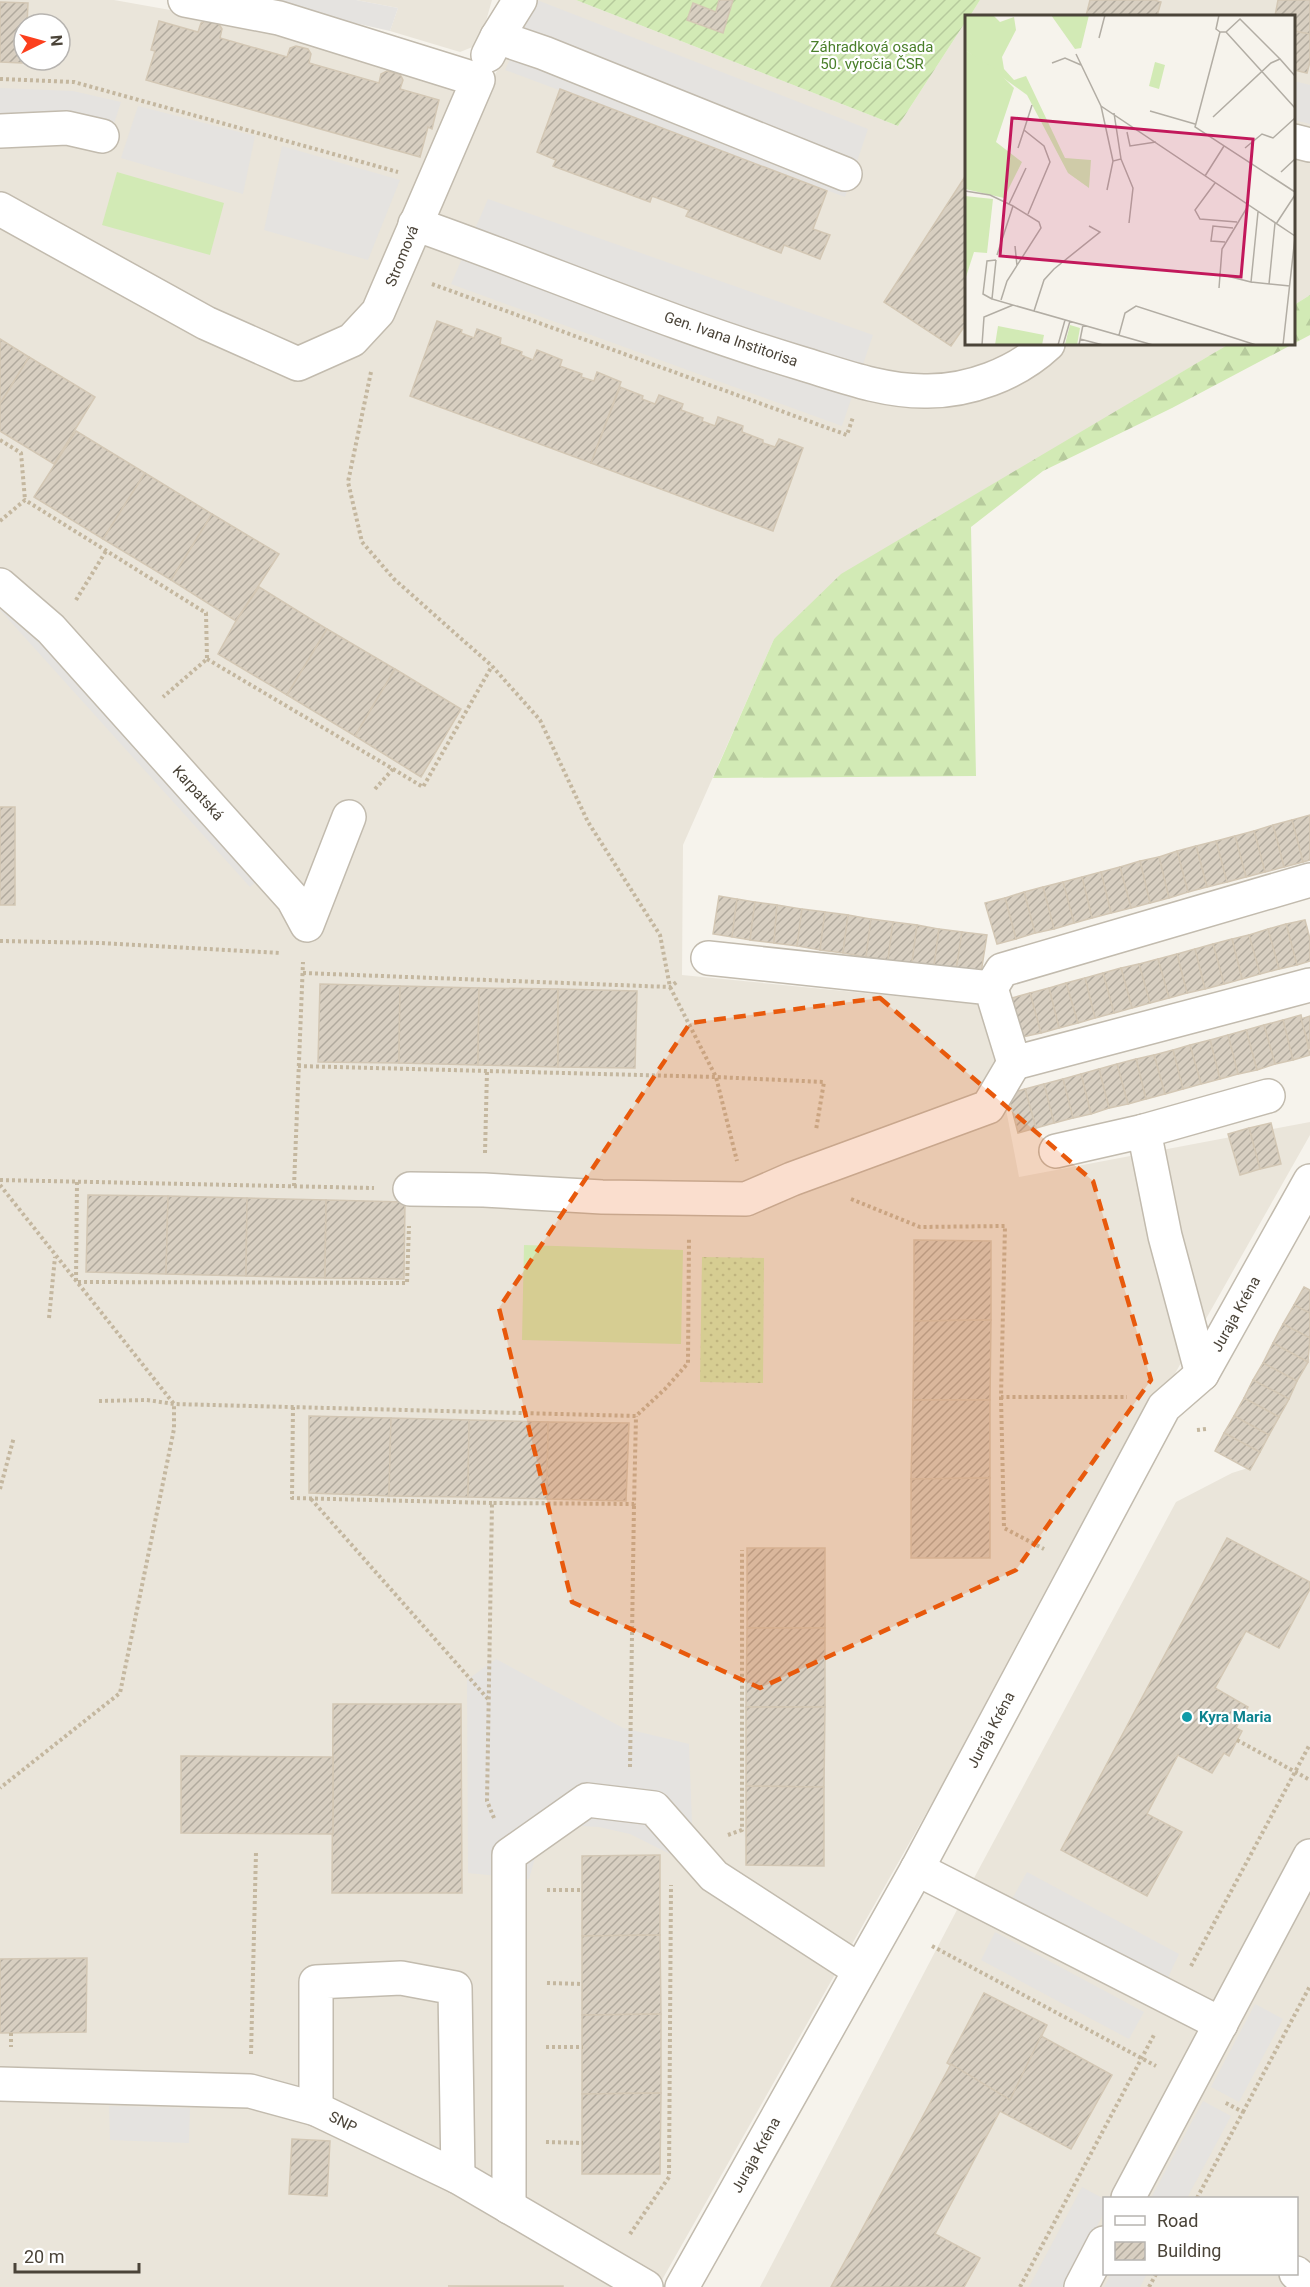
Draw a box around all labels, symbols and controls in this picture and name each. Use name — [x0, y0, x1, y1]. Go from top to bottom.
north arrow — [12, 12, 72, 72]
inset map — [965, 15, 1295, 345]
text: N — [46, 34, 66, 47]
park label: Záhradková osada 50. výročia ČSR — [811, 38, 933, 73]
street label: Stromová — [382, 223, 422, 289]
street label: Gen. Ivana Institorisa — [662, 308, 800, 370]
street label: Karpatská — [169, 762, 227, 824]
street label: Juraja Kréna — [1208, 1273, 1264, 1355]
street label: Juraja Kréna — [963, 1689, 1019, 1771]
place label: Kyra Maria — [1199, 1708, 1271, 1726]
marker: Kyra Maria — [1180, 1710, 1194, 1724]
street label: SNP — [326, 2108, 360, 2136]
street label: Juraja Kréna — [728, 2114, 784, 2196]
legend — [1103, 2197, 1298, 2275]
text: Road — [1157, 2210, 1198, 2231]
scale bar — [15, 2236, 140, 2274]
text: Building — [1157, 2240, 1221, 2261]
text: 20 m — [24, 2246, 64, 2267]

